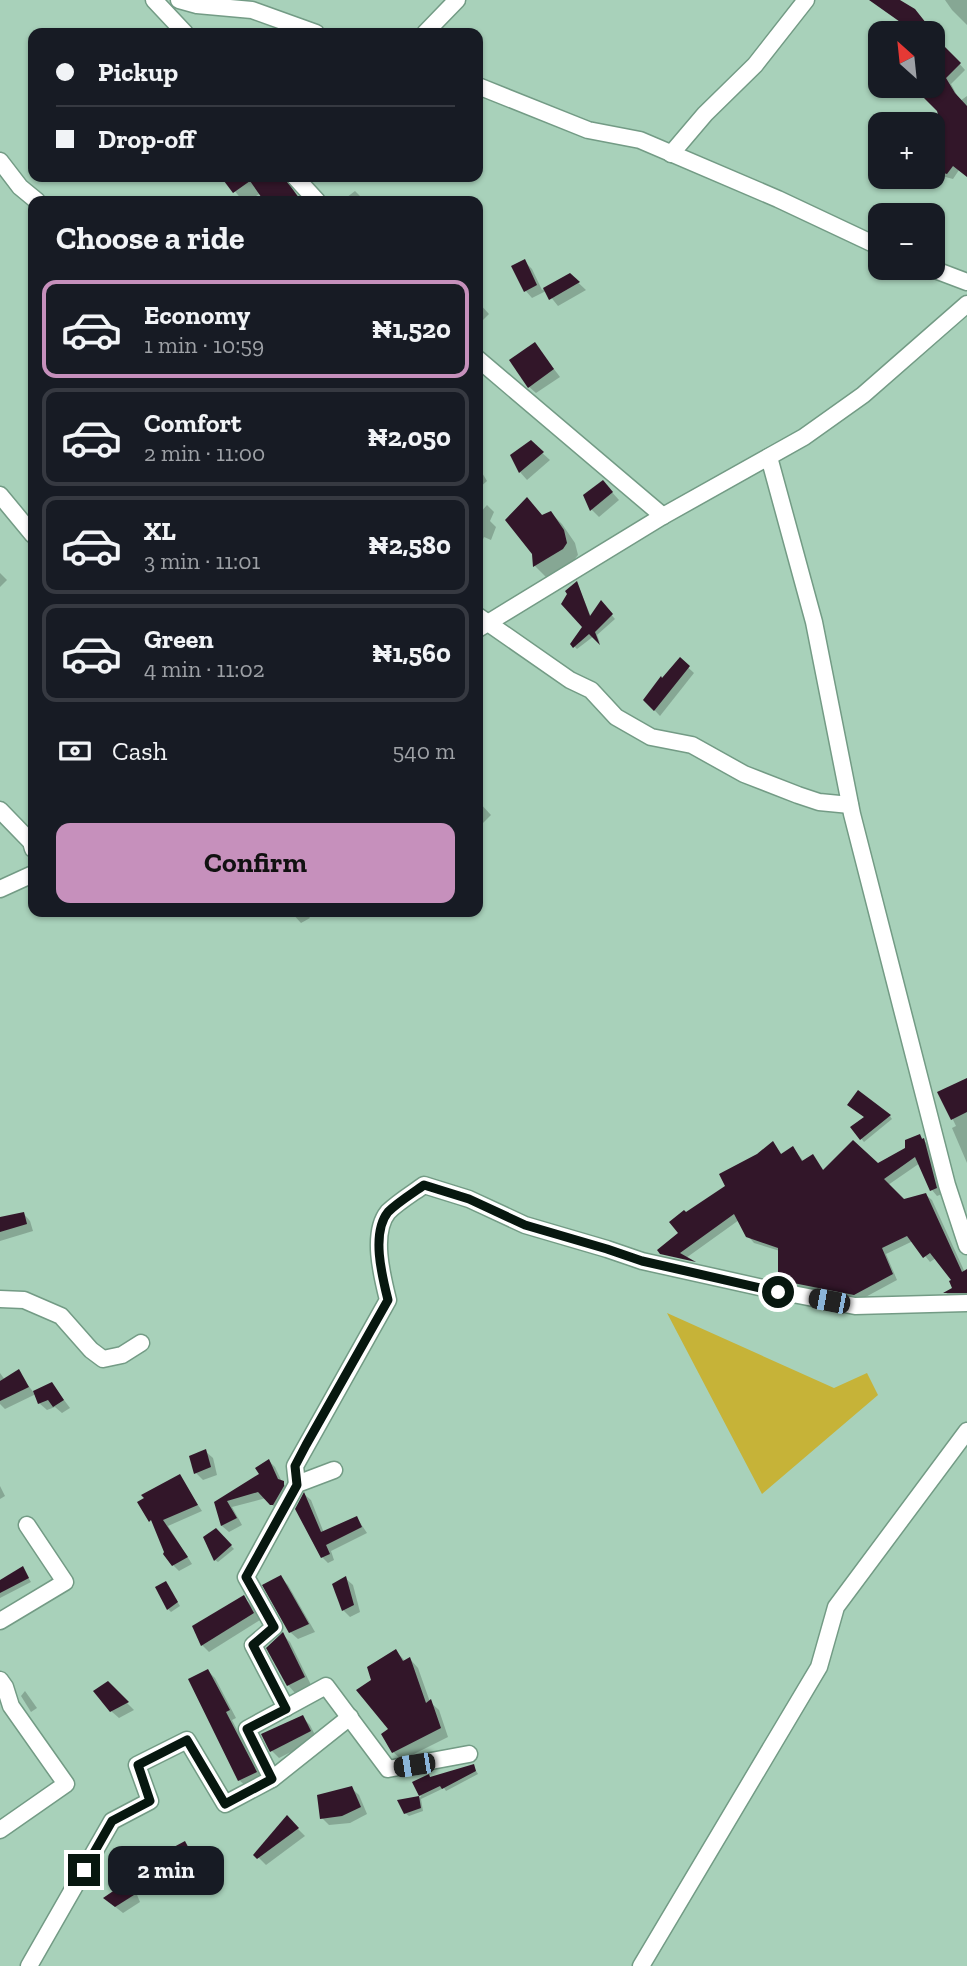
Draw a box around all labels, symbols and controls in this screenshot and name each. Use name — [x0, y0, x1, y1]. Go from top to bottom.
north arrow — [868, 21, 945, 98]
map controls — [868, 21, 945, 280]
text: Pickup — [98, 56, 178, 88]
button: + — [868, 112, 945, 189]
text: Drop-off — [98, 123, 195, 155]
button: − — [868, 203, 945, 280]
text: Choose a ride — [56, 219, 244, 257]
icon: car — [60, 298, 123, 361]
text: Economy — [144, 299, 250, 331]
text: ₦1,520 — [372, 313, 451, 345]
text: 1 min · 10:59 — [144, 331, 264, 359]
icon: car — [60, 406, 123, 469]
text: Comfort — [144, 407, 241, 439]
text: ₦2,050 — [367, 421, 451, 453]
text: 2 min · 11:00 — [144, 439, 265, 467]
icon: car — [60, 514, 123, 577]
text: XL — [144, 515, 176, 547]
text: ₦2,580 — [368, 529, 451, 561]
text: 3 min · 11:01 — [144, 547, 260, 575]
icon: car — [60, 622, 123, 685]
text: Green — [144, 623, 214, 655]
text: ₦1,560 — [372, 637, 451, 669]
text: 4 min · 11:02 — [144, 655, 265, 683]
icon: cash — [56, 732, 94, 770]
text: Cash — [112, 735, 167, 767]
text: 540 m — [393, 737, 455, 765]
button: Confirm — [56, 823, 455, 903]
route start — [762, 1276, 794, 1308]
car — [807, 1287, 852, 1315]
car — [392, 1751, 437, 1779]
callout: 2 min — [108, 1846, 224, 1895]
route end — [68, 1854, 100, 1886]
text: 2 min — [137, 1856, 195, 1884]

